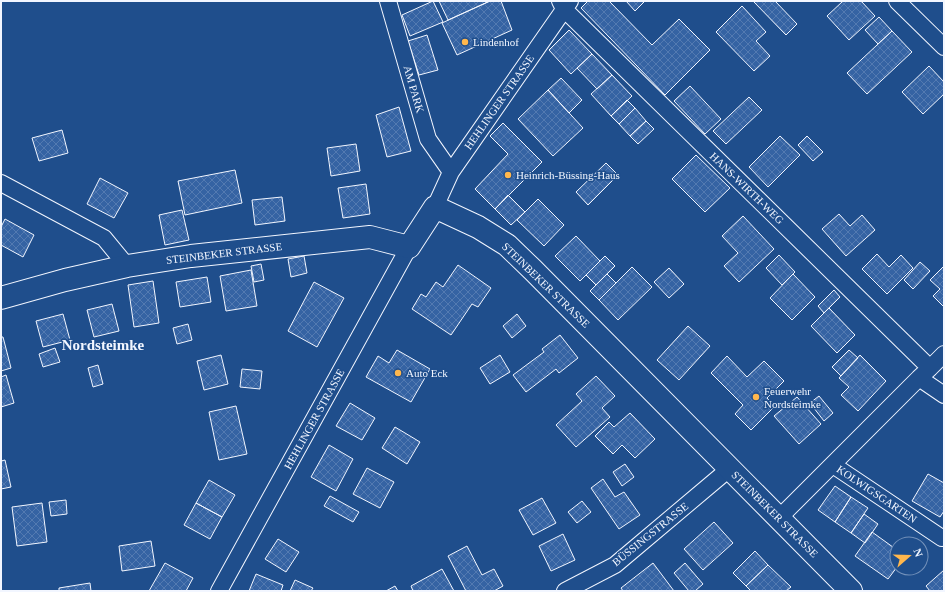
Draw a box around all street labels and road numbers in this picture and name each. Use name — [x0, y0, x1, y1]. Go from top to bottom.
street label: HEHLINGER STRASSE — [462, 52, 536, 152]
street label: AM PARK — [402, 64, 427, 114]
street label: HANS-WIRTH-WEG — [708, 150, 786, 226]
street label: STEINBEKER STRASSE — [165, 240, 283, 266]
street label: STEINBEKER STRASSE — [500, 240, 592, 330]
street label: HEHLINGER STRASSE — [281, 367, 347, 471]
street label: KOLWIGSGARTEN — [835, 463, 919, 525]
street label: STEINBEKER STRASSE — [729, 468, 821, 560]
street label: BÜSSINGSTRASSE — [610, 500, 691, 568]

